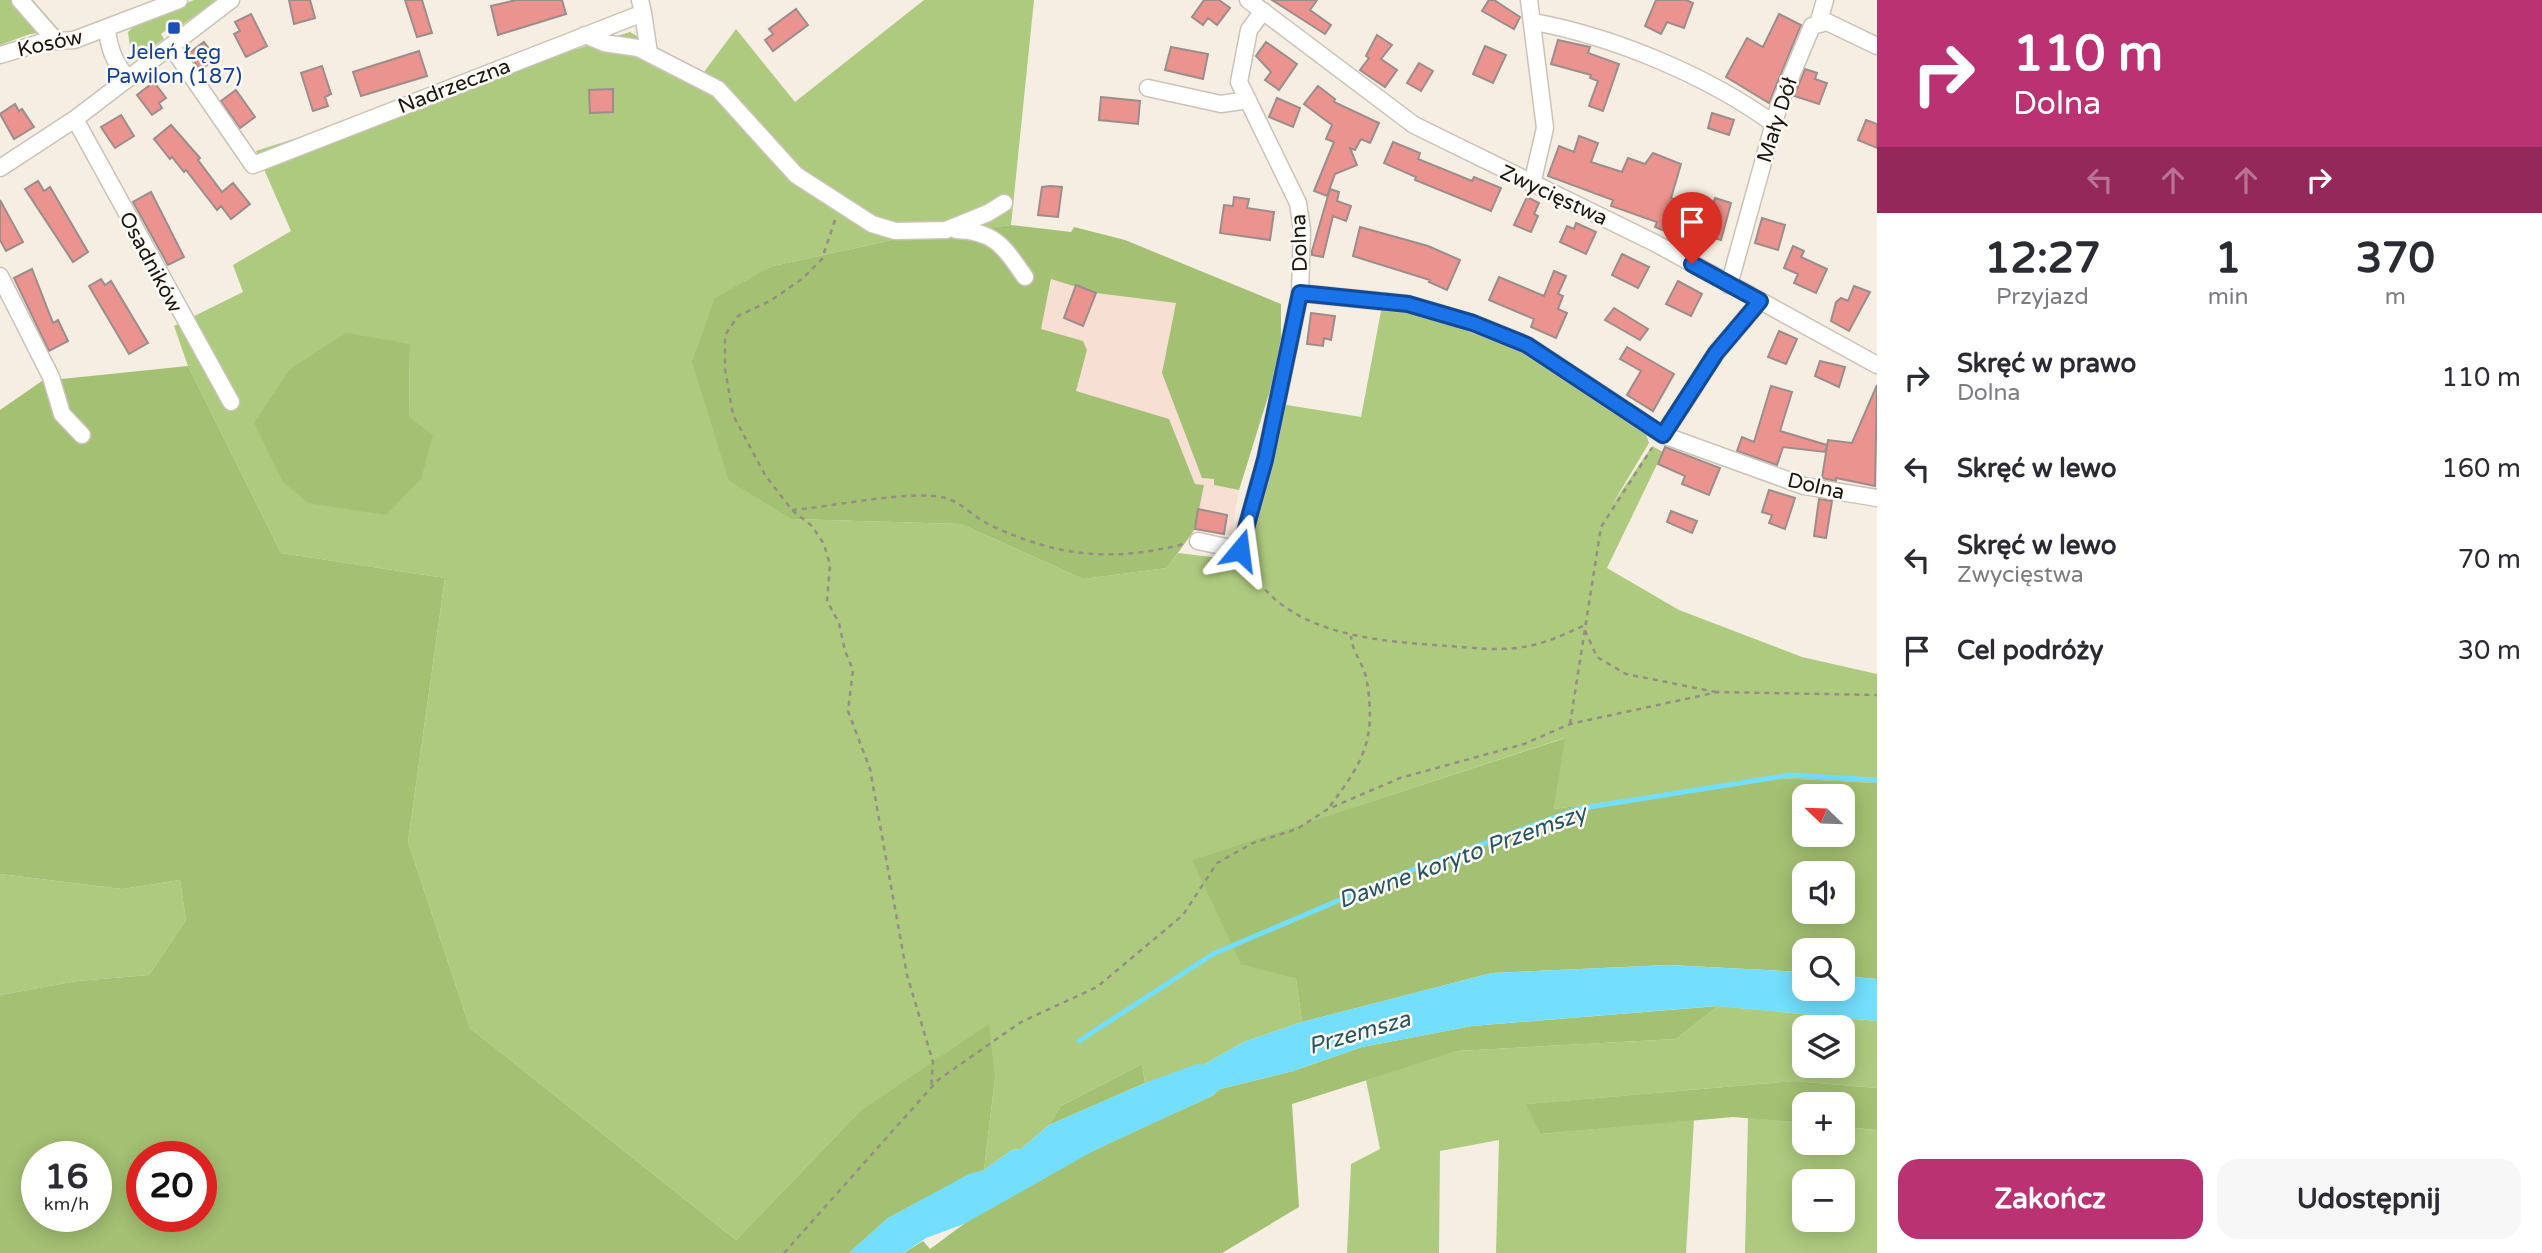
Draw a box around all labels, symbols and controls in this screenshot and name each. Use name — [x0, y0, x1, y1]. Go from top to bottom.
marker: Jeleń Łęg Pawilon (187) — [166, 20, 182, 36]
street label: Kosów — [15, 24, 85, 63]
text: 110 m — [2013, 25, 2163, 84]
icon: right — [1898, 28, 1989, 119]
place label: Jeleń Łęg Pawilon (187) — [106, 40, 242, 89]
street label: Nadrzeczna — [394, 54, 514, 119]
street label: Mały Dół — [1752, 74, 1803, 166]
text: Dolna — [2013, 85, 2101, 123]
street label: Zwycięstwa — [1496, 160, 1612, 231]
icon: left — [2081, 161, 2119, 199]
icon: ahead — [2154, 161, 2192, 199]
icon: ahead — [2227, 161, 2265, 199]
icon: right — [2300, 161, 2338, 199]
pin — [1662, 192, 1722, 264]
icon: arrive — [1673, 203, 1711, 241]
street label: Osadników — [114, 208, 188, 317]
street label: Dolna — [1286, 214, 1313, 272]
text: 12:27 — [1984, 233, 2101, 284]
text: 1 — [2215, 233, 2241, 284]
text: 370 — [2356, 233, 2435, 284]
text: Przyjazd — [1996, 283, 2089, 311]
text: min — [2208, 283, 2249, 311]
text: m — [2385, 283, 2406, 311]
text: Skręć w prawo — [1957, 348, 2136, 379]
icon: right — [1898, 359, 1936, 397]
text: 110 m — [2441, 362, 2521, 393]
text: Dolna — [1957, 379, 2020, 407]
icon: left — [1898, 450, 1936, 488]
text: Skręć w lewo — [1957, 453, 2117, 484]
text: 160 m — [2441, 453, 2521, 484]
street label: Dolna — [1785, 468, 1847, 505]
position arrow — [1203, 513, 1277, 587]
text: Skręć w lewo — [1957, 530, 2117, 561]
icon: left — [1898, 541, 1936, 579]
text: 70 m — [2458, 544, 2521, 575]
text: Zwycięstwa — [1957, 561, 2084, 589]
icon: arrive — [1898, 632, 1936, 670]
text: Cel podróży — [1957, 635, 2104, 666]
text: 30 m — [2458, 635, 2521, 666]
north arrow — [1792, 784, 1855, 847]
map controls — [1792, 784, 1855, 1232]
water label: Dawne koryto Przemszy — [1334, 798, 1593, 915]
button: sound — [1792, 861, 1855, 924]
button: search — [1792, 938, 1855, 1001]
water label: Przemsza — [1305, 1005, 1415, 1061]
button: layers — [1792, 1015, 1855, 1078]
button: + — [1792, 1092, 1855, 1155]
speed limit sign: 20 — [126, 1141, 217, 1232]
text: 16 — [45, 1156, 88, 1198]
button: Zakończ — [1898, 1159, 2203, 1239]
button: Udostępnij — [2217, 1159, 2521, 1239]
button: − — [1792, 1169, 1855, 1232]
text: km/h — [44, 1193, 89, 1215]

